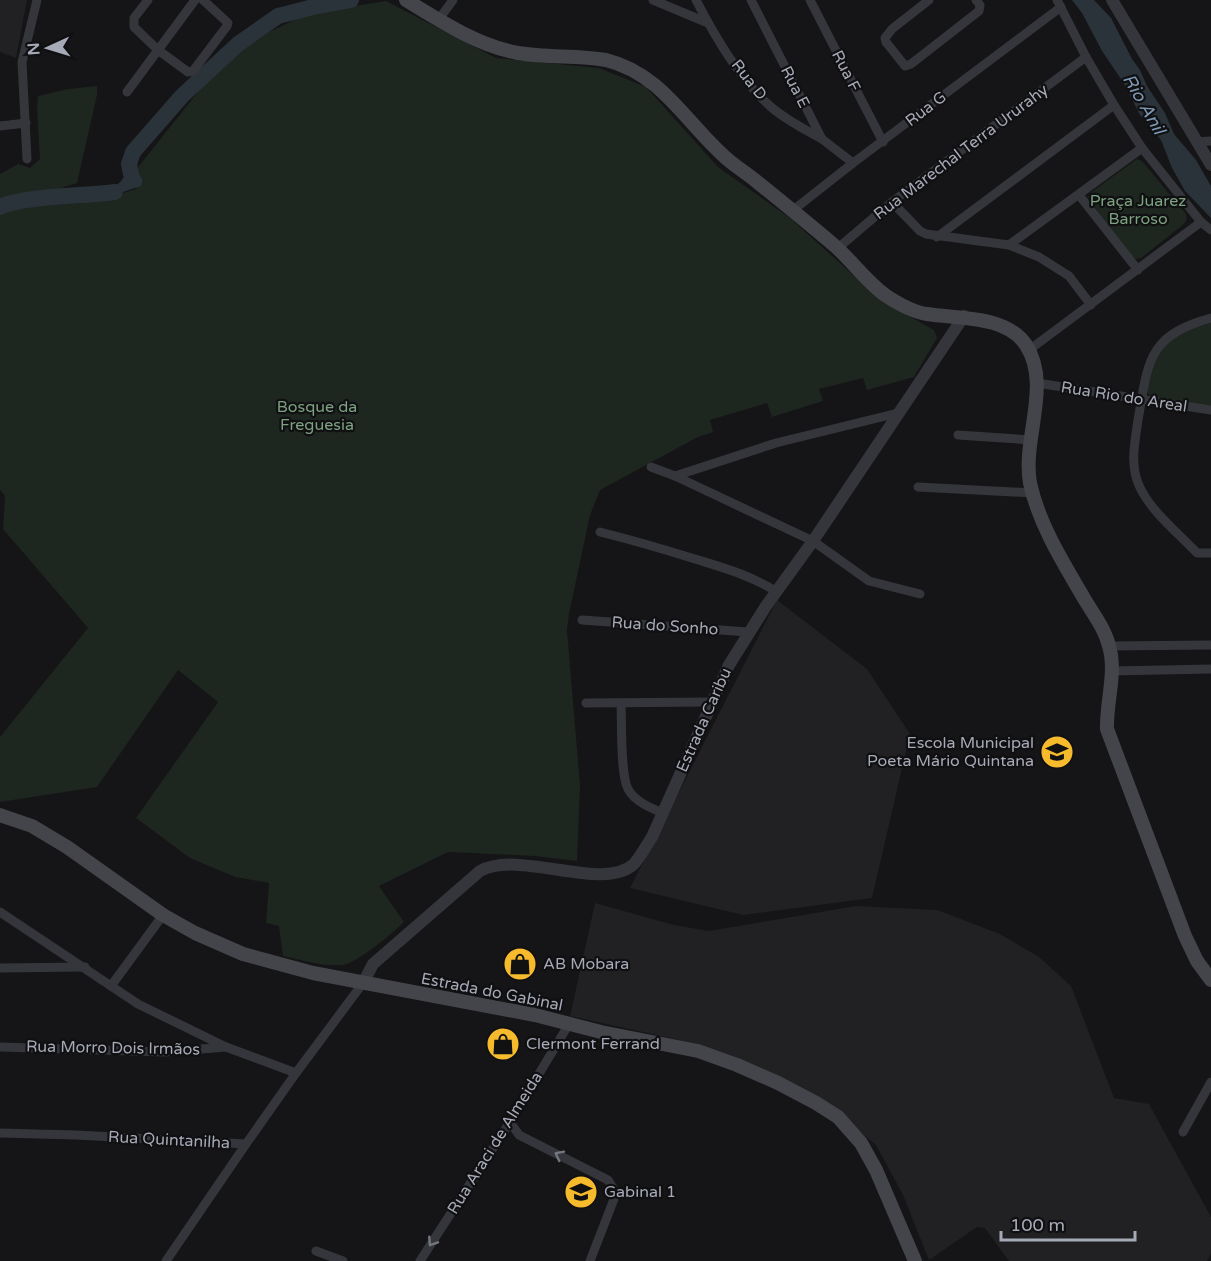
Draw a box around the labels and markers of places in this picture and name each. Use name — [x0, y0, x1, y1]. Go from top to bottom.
place label: Escola Municipal Poeta Mário Quintana — [867, 733, 1034, 771]
school or university icon: Escola Municipal Poeta Mário Quintana — [1039, 734, 1075, 770]
shop icon: AB Mobara — [502, 946, 538, 982]
place label: AB Mobara — [543, 954, 629, 974]
shop icon: Clermont Ferrand — [485, 1026, 521, 1062]
place label: Clermont Ferrand — [526, 1034, 660, 1054]
school or university icon: Gabinal 1 — [563, 1174, 599, 1210]
place label: Gabinal 1 — [604, 1182, 676, 1202]

